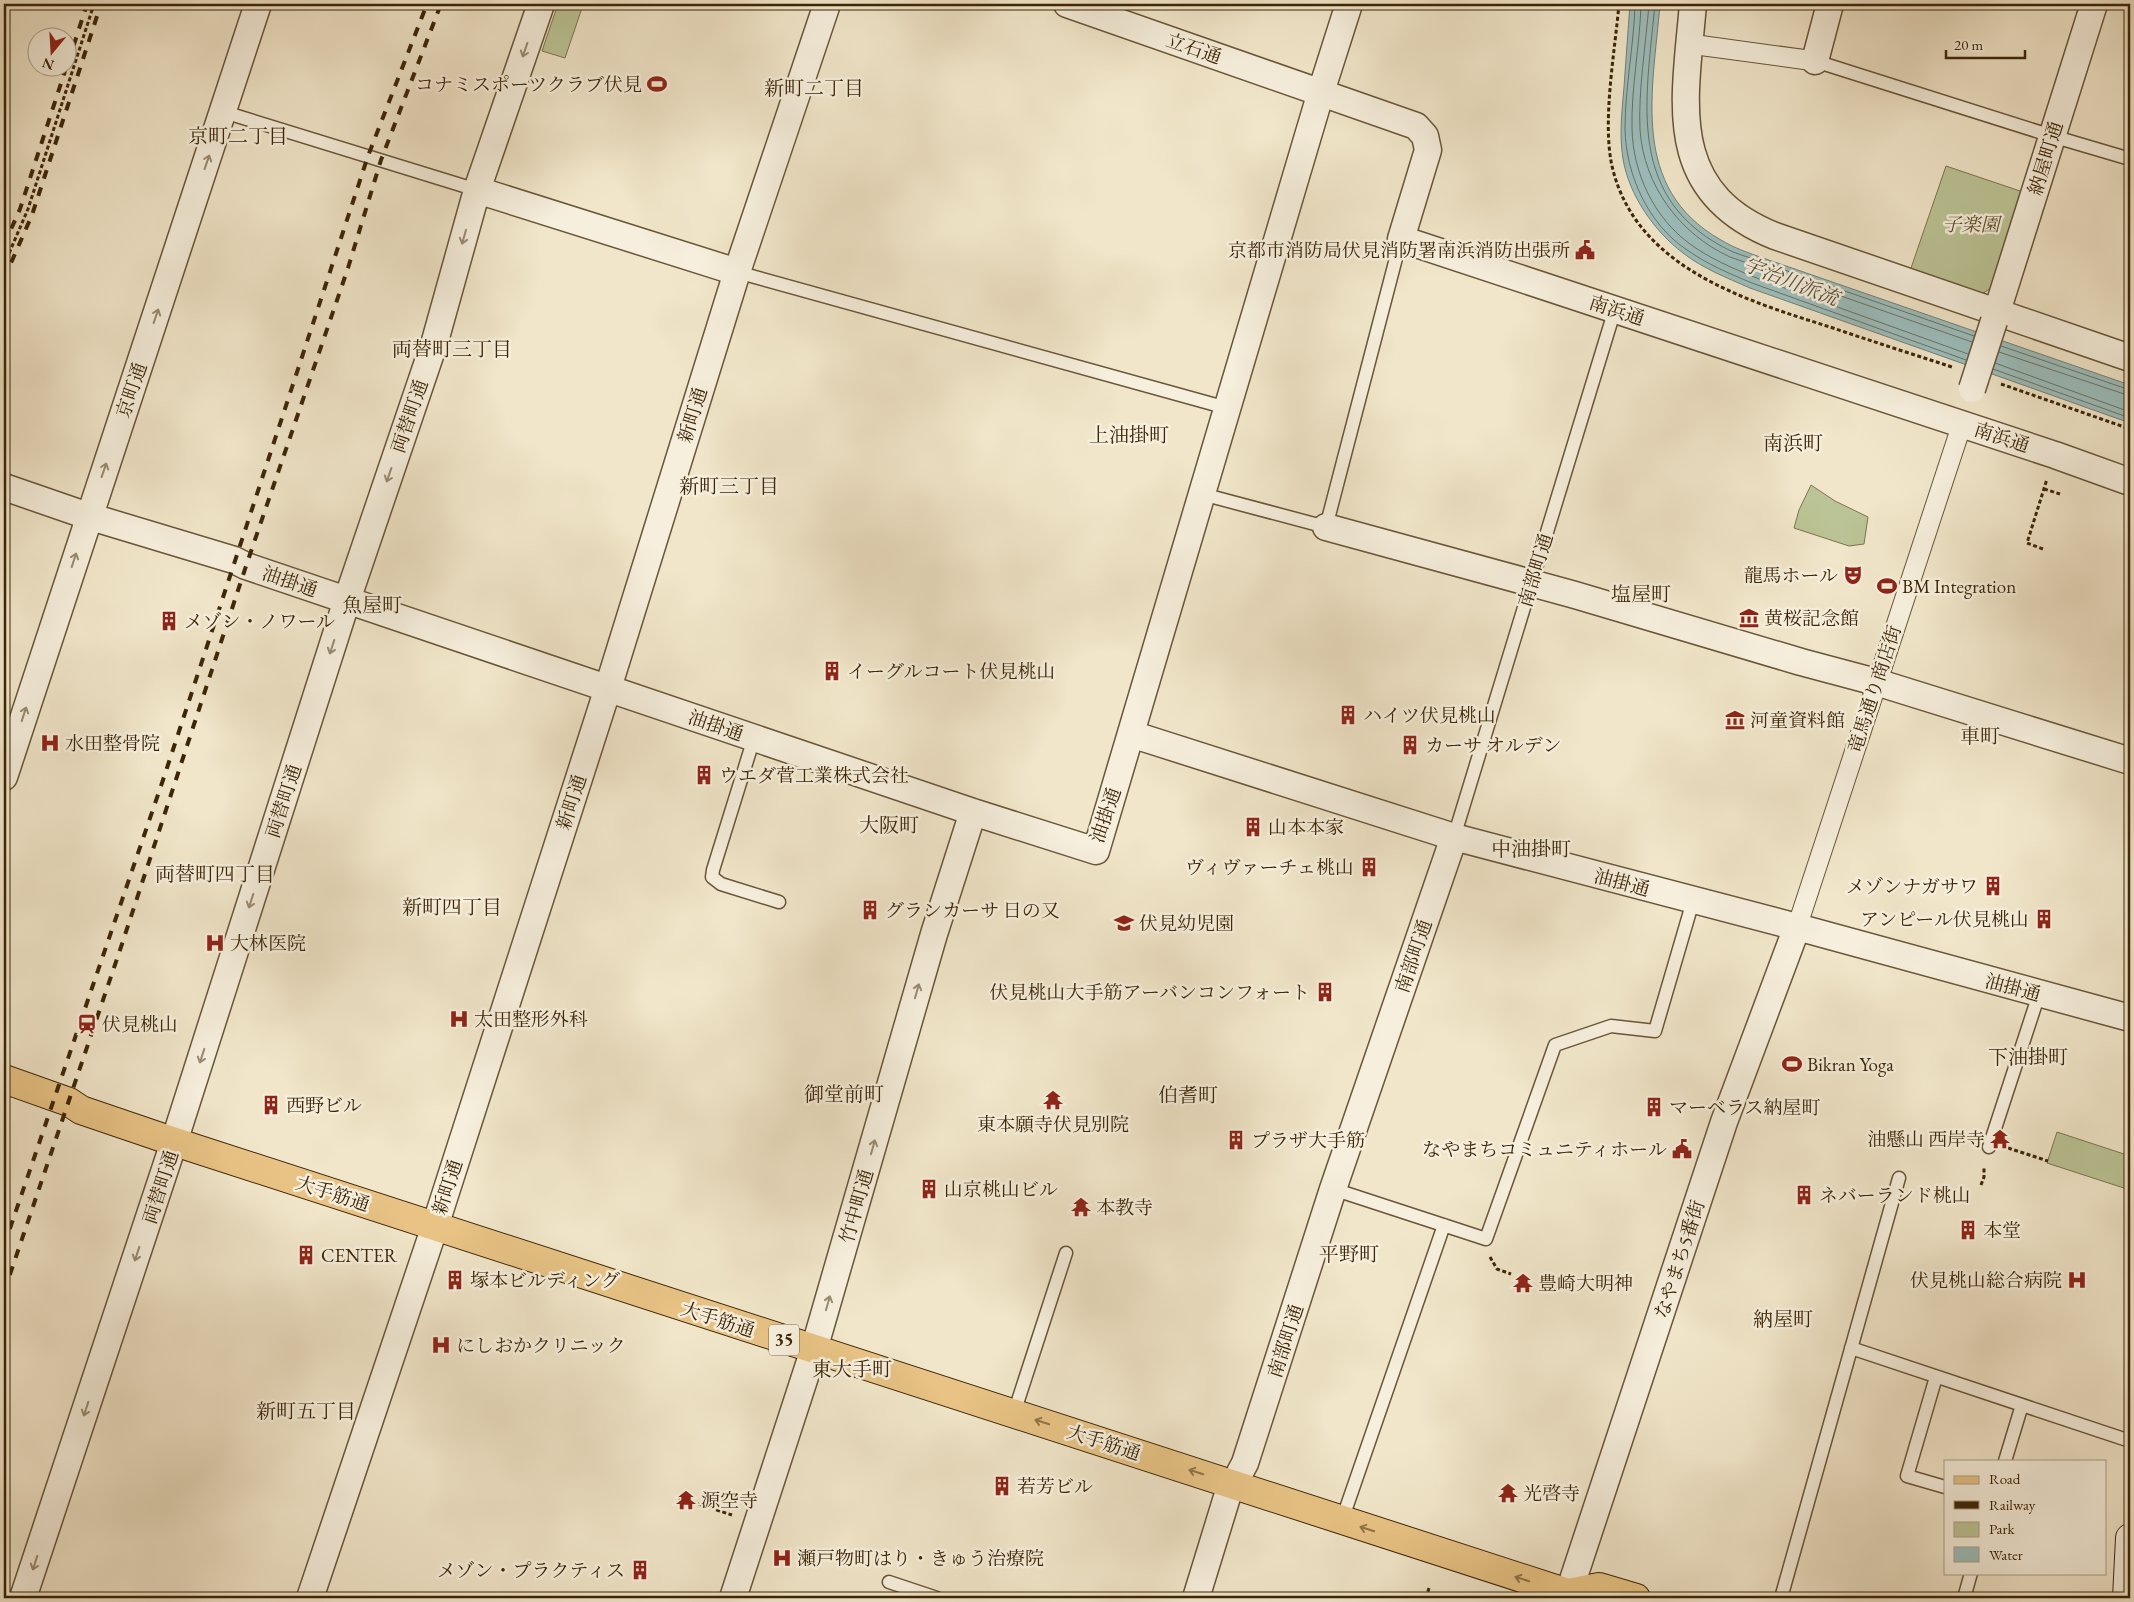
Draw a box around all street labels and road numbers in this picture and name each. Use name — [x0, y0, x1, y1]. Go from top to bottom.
street label: 立石通 — [1163, 27, 1225, 70]
street label: 納屋町通 — [2022, 118, 2069, 198]
street label: 南浜通 — [1586, 290, 1648, 331]
street label: 京町通 — [110, 359, 153, 421]
street label: 両替町通 — [385, 376, 434, 456]
street label: 新町通 — [672, 384, 713, 446]
street label: 南浜通 — [1971, 417, 2033, 458]
street label: 南部町通 — [1512, 530, 1559, 610]
street label: 油掛通 — [259, 560, 321, 603]
street label: 竜馬通り商店街 — [1842, 622, 1907, 756]
street label: 油掛通 — [685, 704, 747, 747]
street label: 両替町通 — [260, 761, 307, 841]
street label: 新町通 — [551, 771, 592, 833]
street label: 油掛通 — [1084, 784, 1127, 846]
street label: 油掛通 — [1591, 863, 1653, 902]
street label: 南部町通 — [1389, 916, 1438, 996]
street label: 油掛通 — [1982, 968, 2044, 1007]
street label: 両替町通 — [137, 1147, 184, 1227]
street label: 新町通 — [427, 1156, 468, 1218]
street label: 竹中町通 — [834, 1166, 879, 1246]
street label: 大手筋通 — [293, 1170, 373, 1217]
street label: なやまち5番街 — [1649, 1197, 1710, 1322]
street label: 大手筋通 — [678, 1296, 758, 1343]
street label: 南部町通 — [1262, 1301, 1309, 1381]
road number: 35 — [769, 1324, 799, 1356]
street label: 大手筋通 — [1064, 1419, 1144, 1466]

